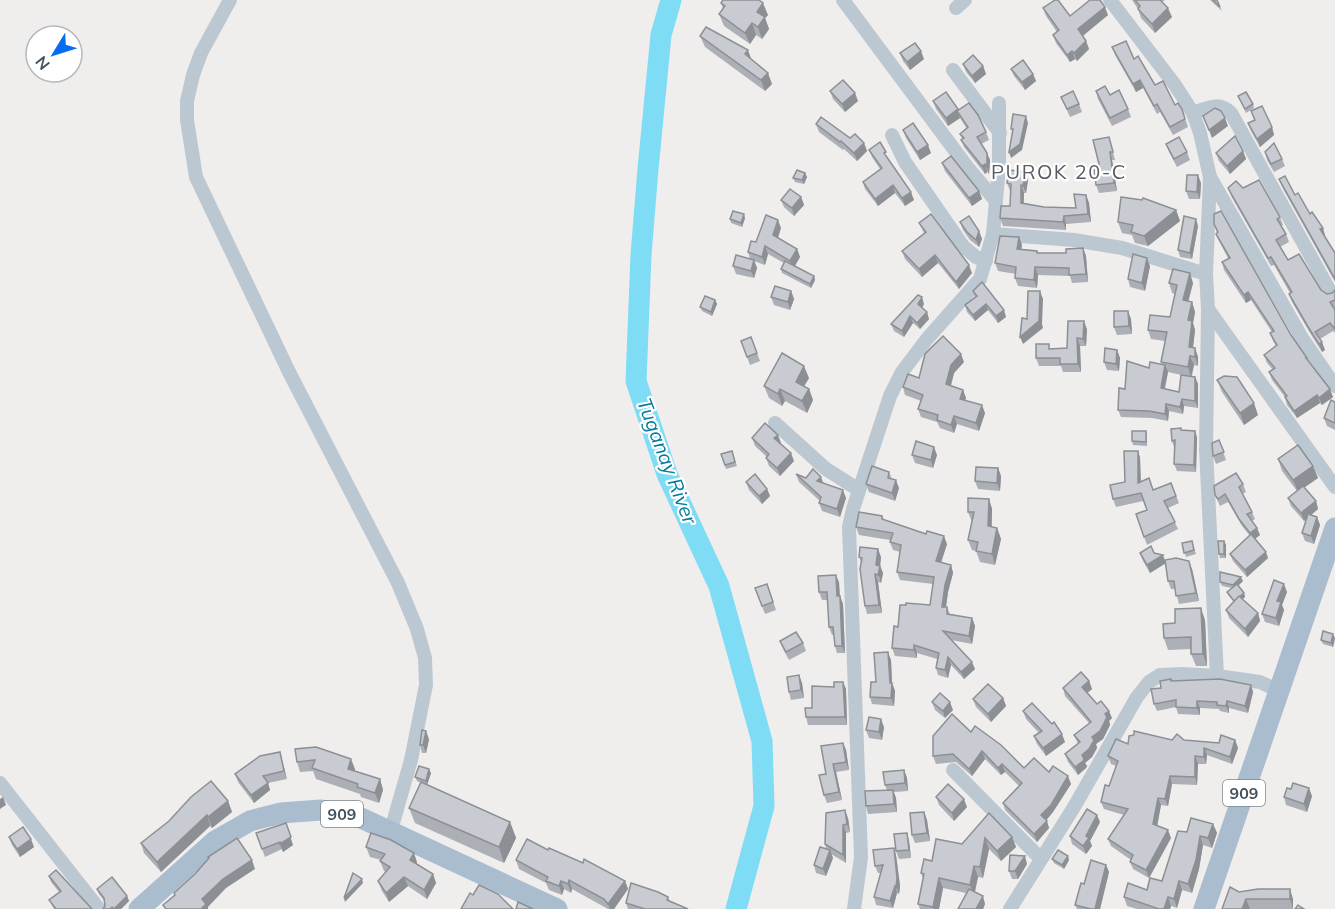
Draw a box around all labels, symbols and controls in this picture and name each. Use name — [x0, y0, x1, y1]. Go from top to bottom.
north arrow — [24, 24, 84, 84]
text: N — [31, 52, 54, 74]
district label: PUROK 20-C — [991, 159, 1127, 184]
water label: Tuganay River — [632, 394, 703, 528]
road number: 909 — [1223, 780, 1265, 806]
road number: 909 — [321, 801, 363, 827]

